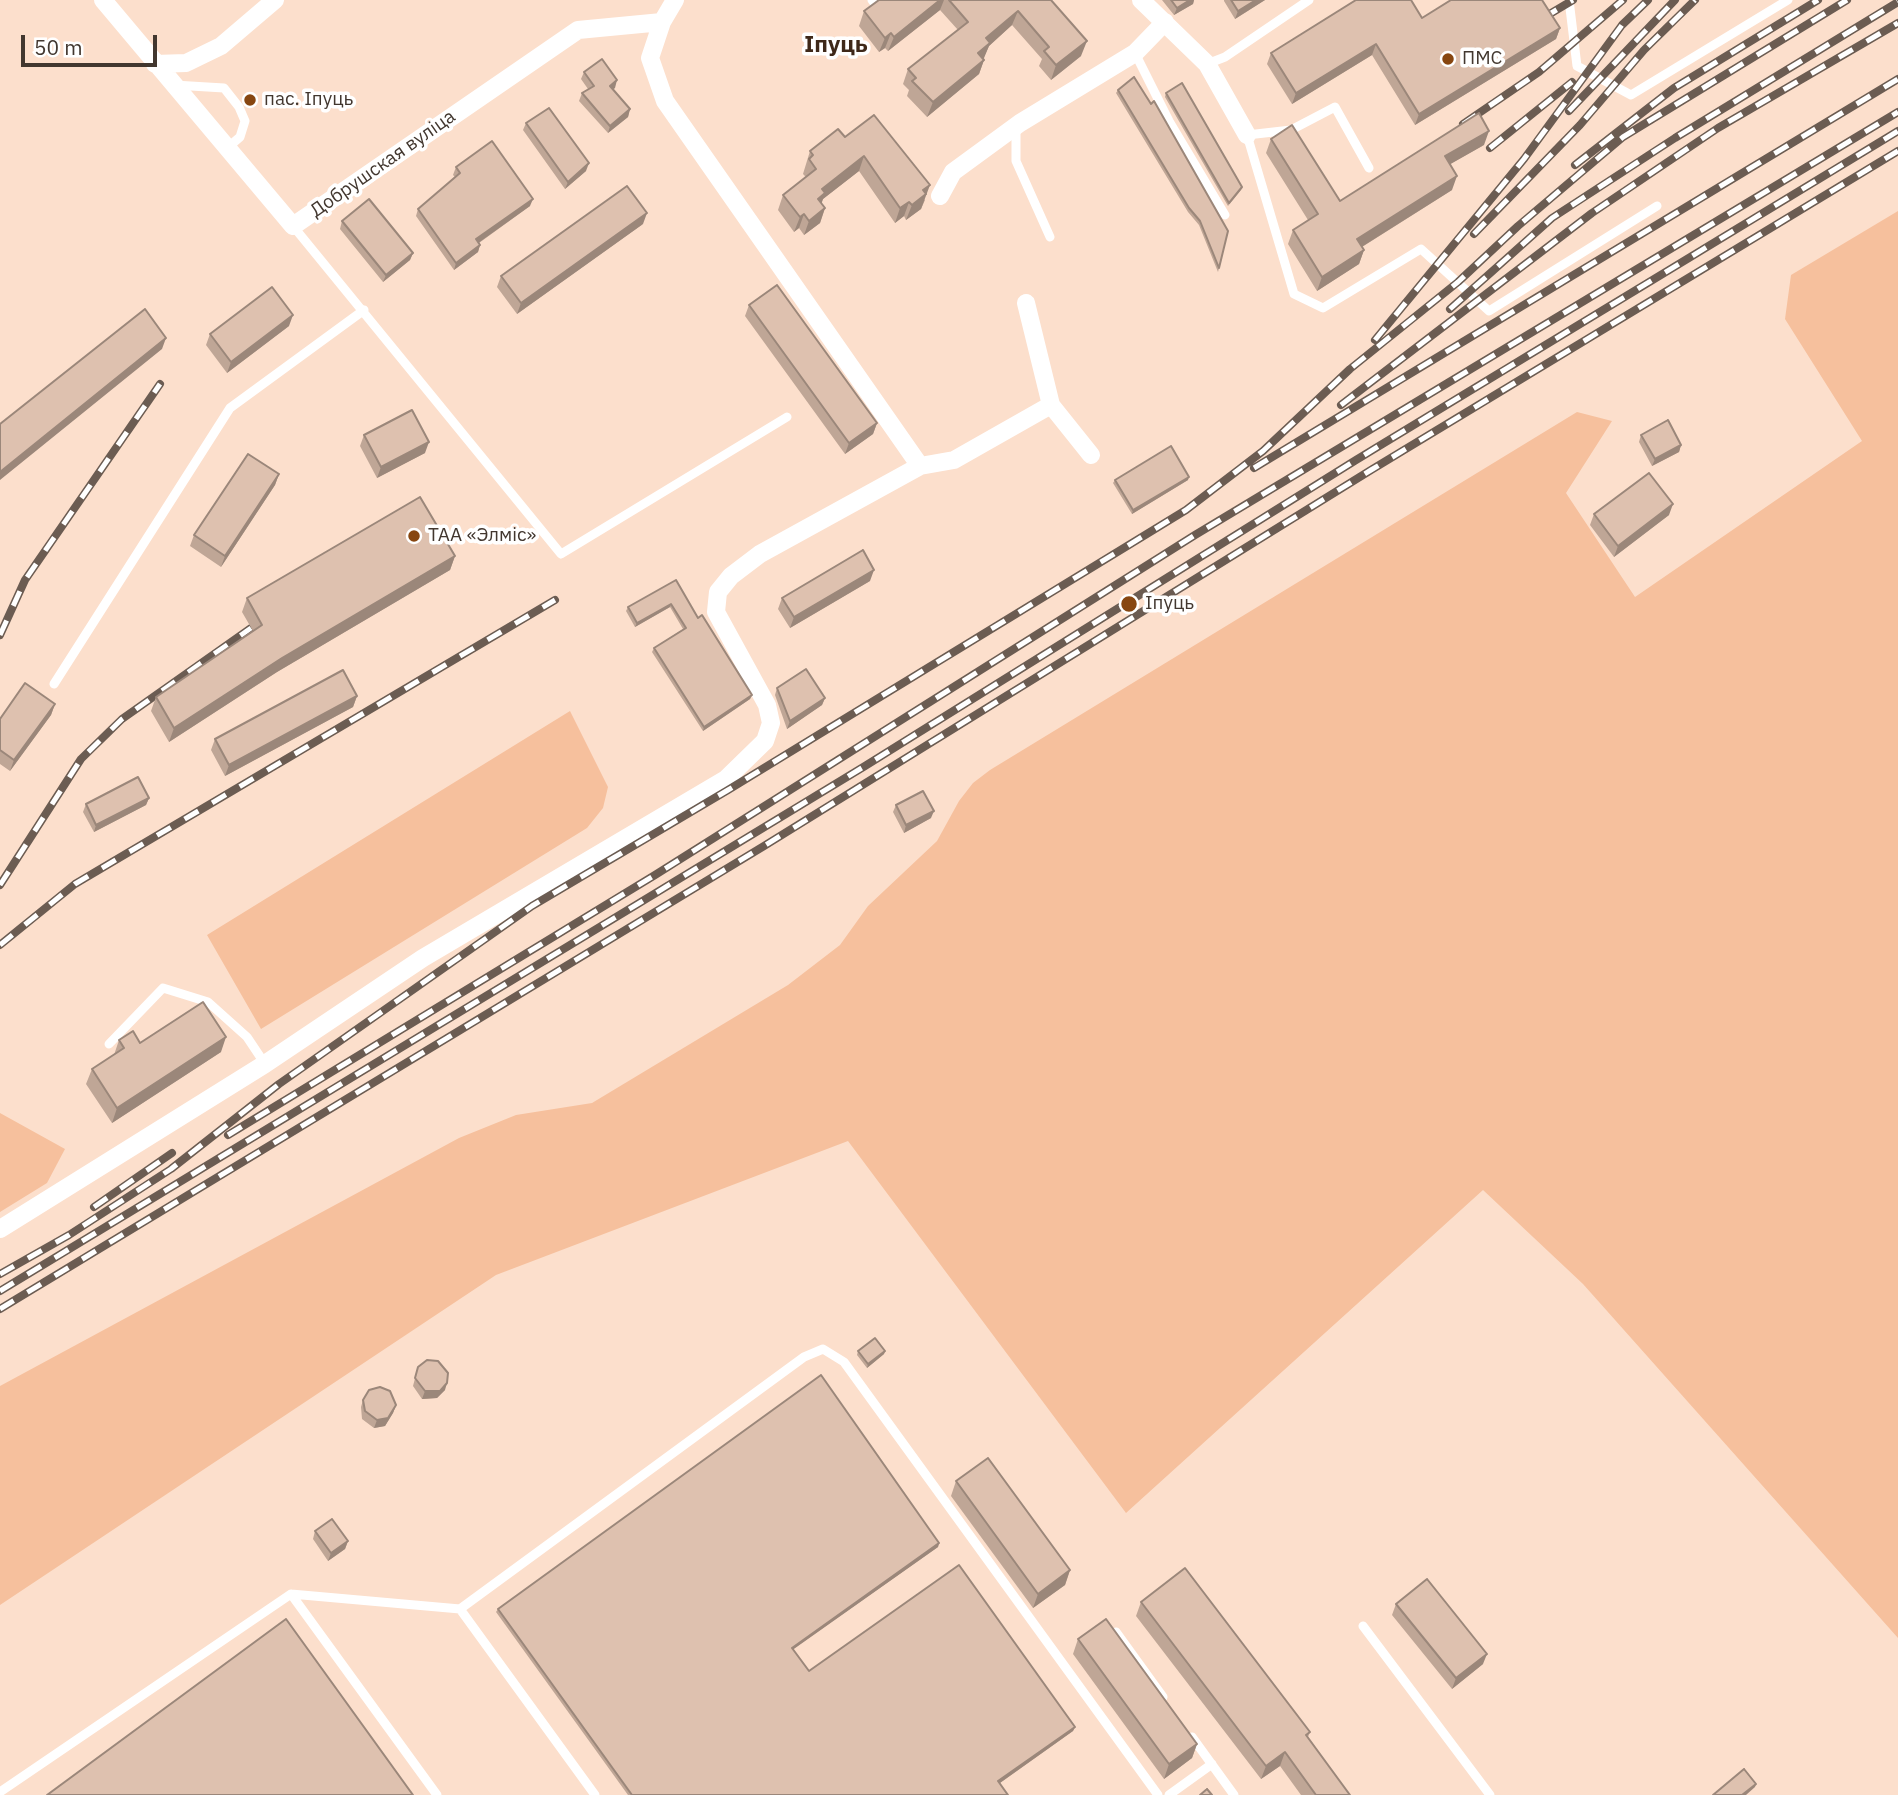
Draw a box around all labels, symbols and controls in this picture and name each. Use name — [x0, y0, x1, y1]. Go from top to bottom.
scale bar — [24, 21, 161, 65]
district label: Іпуць — [804, 31, 868, 59]
text: 50 m — [34, 33, 83, 61]
place label: ПМС — [1462, 48, 1502, 70]
marker: ПМС — [1440, 51, 1456, 67]
place label: пас. Іпуць — [264, 89, 353, 111]
marker: пас. Іпуць — [242, 92, 258, 108]
street label: Добрушская вуліца — [306, 105, 460, 223]
place label: ТАА «Элміс» — [428, 525, 536, 547]
marker: ТАА «Элміс» — [406, 528, 422, 544]
place label: Іпуць — [1145, 593, 1194, 615]
marker: Іпуць — [1119, 594, 1139, 614]

